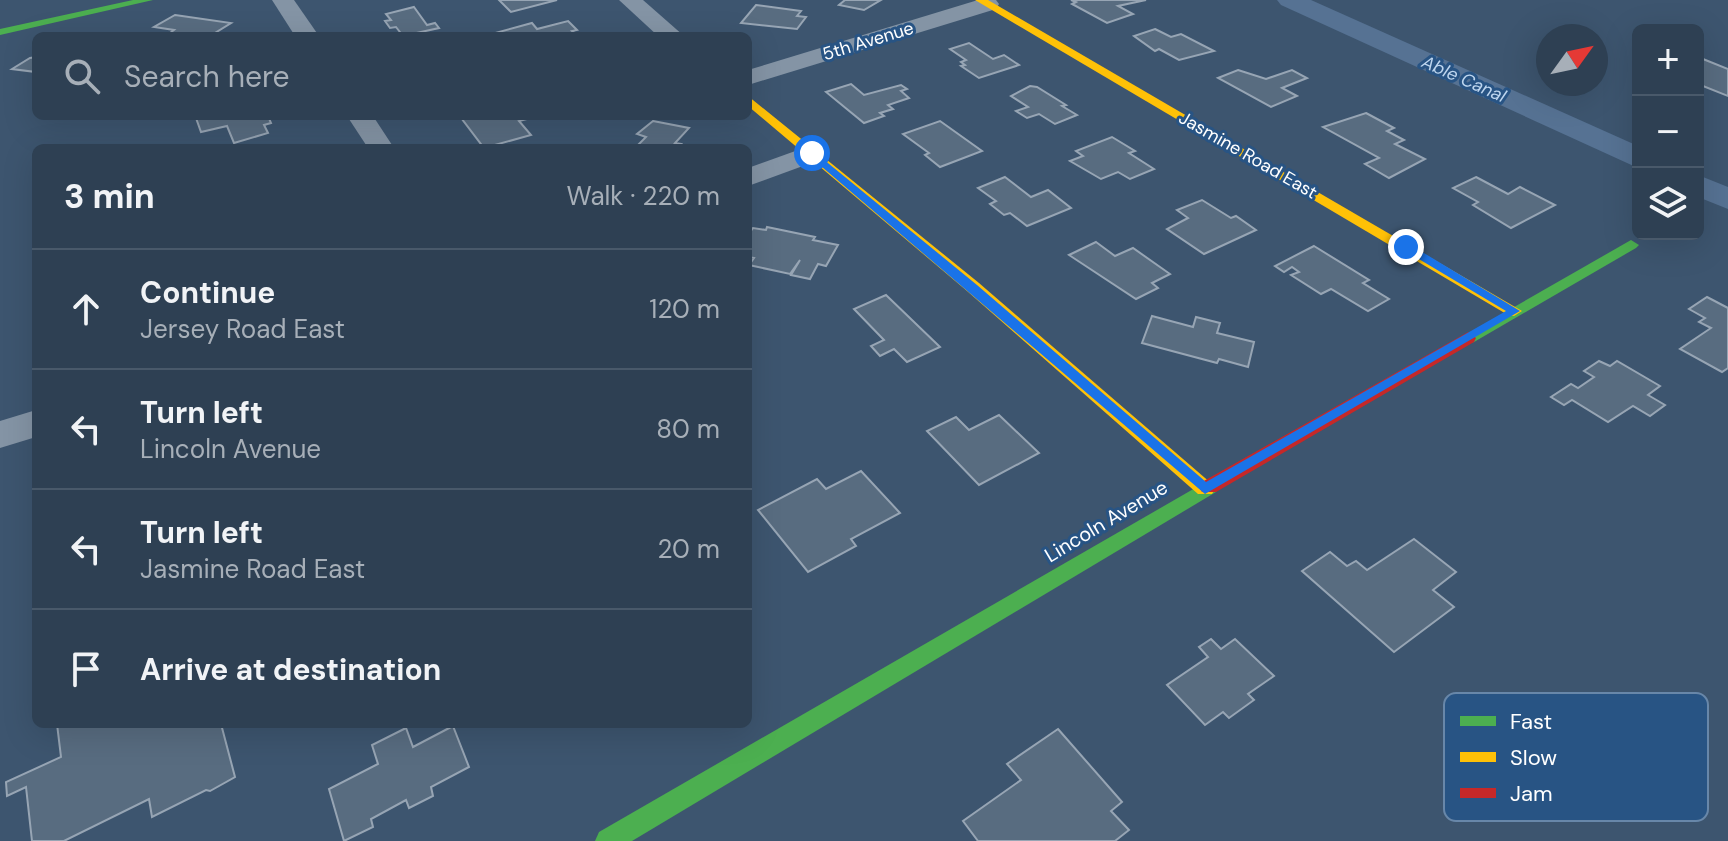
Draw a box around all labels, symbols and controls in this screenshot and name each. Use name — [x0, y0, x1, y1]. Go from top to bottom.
street label: 5th Avenue — [819, 16, 917, 66]
north arrow — [1536, 24, 1608, 96]
map controls — [1632, 24, 1704, 240]
button: + — [1632, 24, 1704, 96]
search box — [32, 32, 752, 120]
water label: Able Canal — [1417, 49, 1511, 109]
icon: search — [60, 54, 104, 98]
text: Search here — [124, 57, 290, 96]
button: − — [1632, 96, 1704, 168]
street label: Jasmine Road East — [1174, 106, 1322, 204]
route start — [794, 135, 830, 171]
button: layers — [1632, 168, 1704, 240]
text: 3 min — [64, 174, 155, 219]
text: Walk · 220 m — [567, 179, 720, 213]
route end — [1388, 229, 1424, 265]
text: Continue — [140, 273, 275, 312]
icon: ahead — [64, 287, 108, 331]
text: 120 m — [649, 292, 720, 326]
text: Jersey Road East — [140, 312, 345, 346]
text: Turn left — [140, 393, 263, 432]
icon: left — [64, 407, 108, 451]
text: 80 m — [656, 412, 720, 446]
text: Lincoln Avenue — [140, 432, 321, 466]
street label: Lincoln Avenue — [1040, 474, 1172, 568]
text: Turn left — [140, 513, 263, 552]
icon: left — [64, 527, 108, 571]
text: 20 m — [657, 532, 720, 566]
text: Jasmine Road East — [140, 552, 365, 586]
icon: arrive — [64, 647, 108, 691]
text: Arrive at destination — [140, 650, 441, 689]
legend — [1444, 693, 1708, 821]
text: Fast — [1510, 707, 1552, 736]
text: Slow — [1510, 743, 1557, 772]
text: Jam — [1510, 779, 1553, 808]

